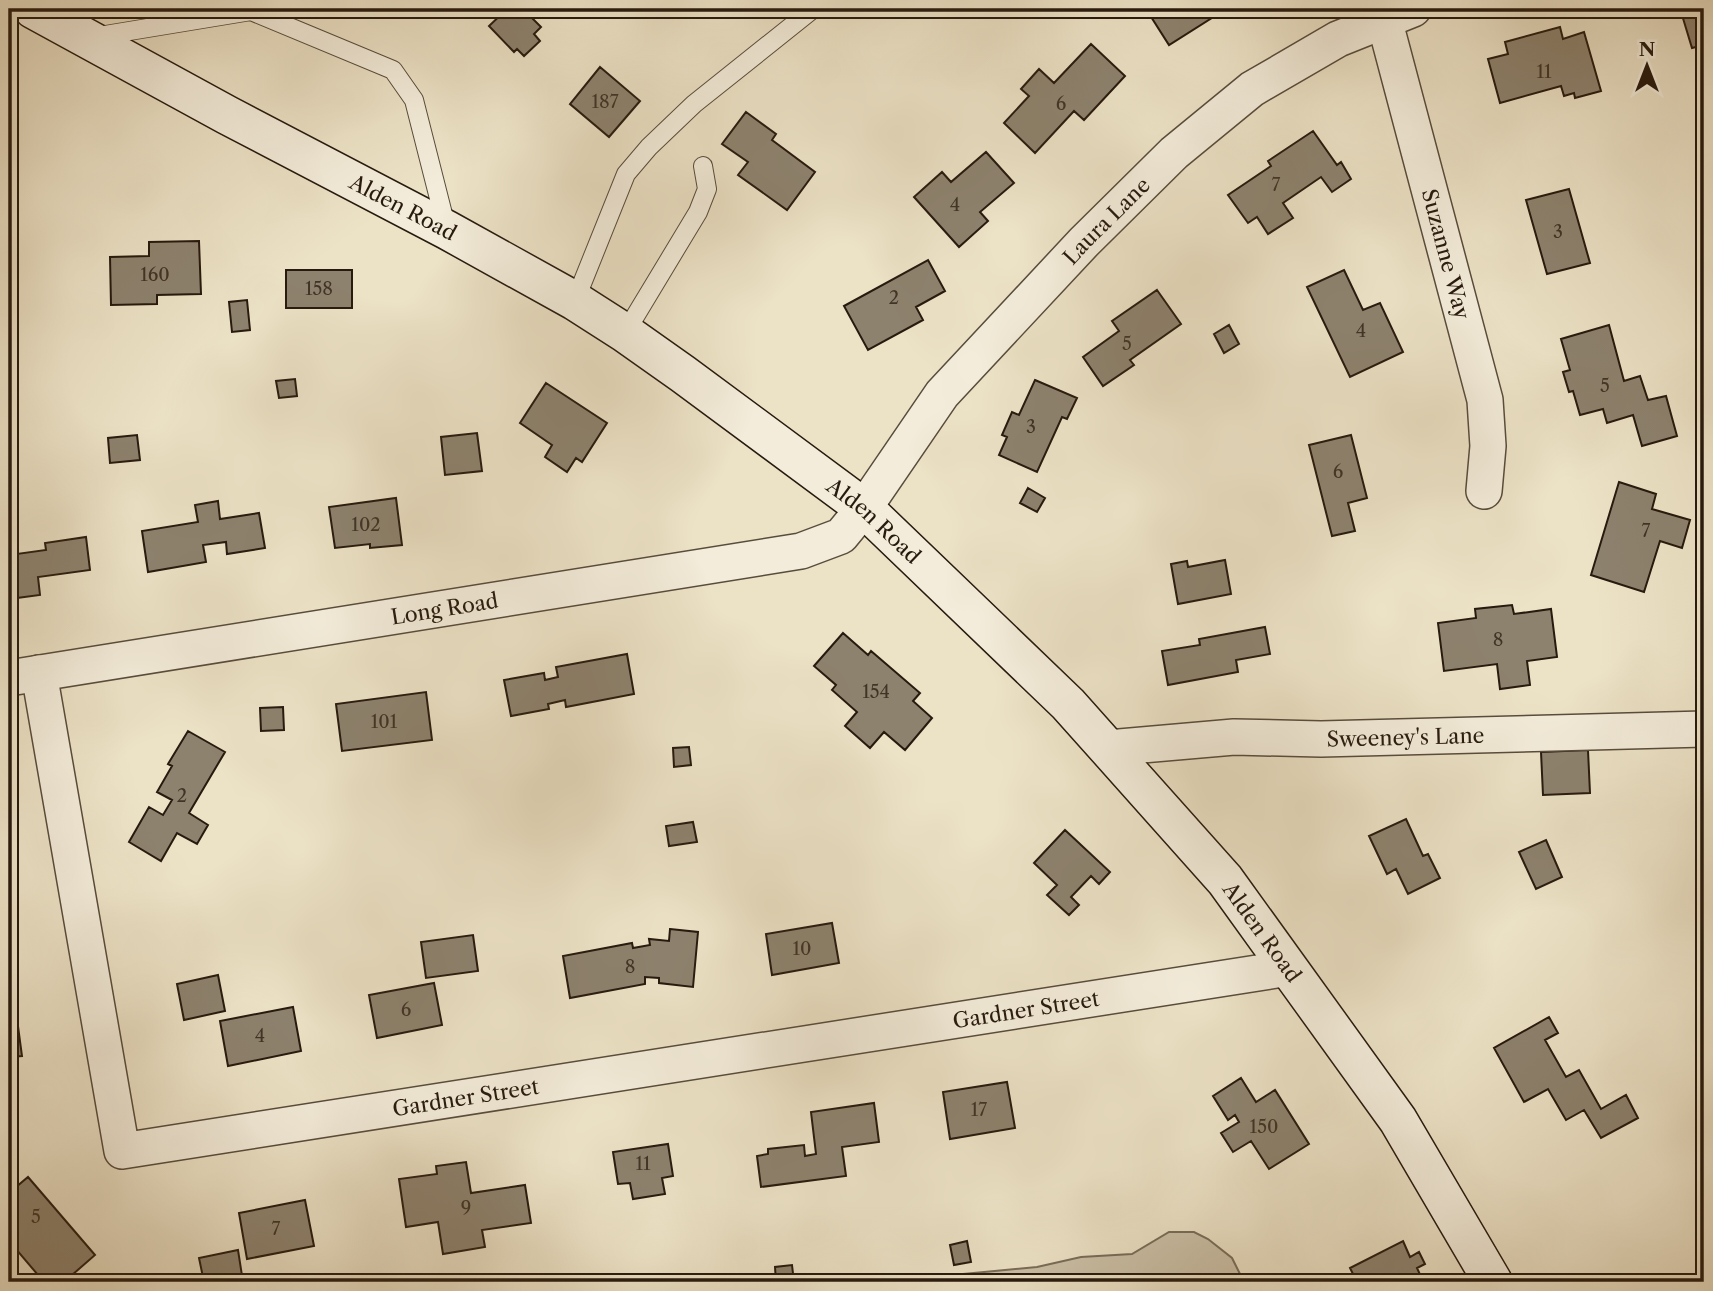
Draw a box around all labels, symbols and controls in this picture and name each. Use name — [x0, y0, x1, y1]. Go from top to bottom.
north arrow — [1612, 32, 1682, 102]
text: N — [1639, 38, 1655, 61]
house number: 11 — [1536, 61, 1552, 83]
house number: 187 — [591, 91, 619, 113]
house number: 6 — [1056, 93, 1066, 115]
street label: Alden Road — [345, 168, 461, 246]
street label: Laura Lane — [1057, 172, 1155, 269]
house number: 7 — [1272, 174, 1281, 196]
street label: Suzanne Way — [1417, 186, 1476, 322]
house number: 4 — [950, 194, 960, 216]
house number: 3 — [1553, 221, 1563, 243]
house number: 160 — [140, 264, 170, 286]
house number: 158 — [305, 278, 333, 300]
house number: 2 — [889, 287, 899, 309]
house number: 4 — [1356, 320, 1366, 342]
house number: 5 — [1122, 333, 1132, 355]
house number: 5 — [1600, 375, 1610, 397]
house number: 3 — [1026, 416, 1036, 438]
house number: 6 — [1333, 461, 1343, 483]
street label: Alden Road — [821, 472, 926, 569]
house number: 102 — [351, 514, 381, 536]
house number: 7 — [1642, 520, 1651, 542]
street label: Long Road — [389, 587, 500, 629]
house number: 8 — [1493, 629, 1503, 651]
house number: 154 — [862, 681, 890, 703]
house number: 101 — [371, 711, 398, 733]
street label: Sweeney's Lane — [1326, 722, 1485, 751]
house number: 2 — [177, 785, 187, 807]
street label: Alden Road — [1217, 876, 1307, 987]
house number: 10 — [793, 938, 811, 960]
house number: 8 — [625, 956, 635, 978]
street label: Gardner Street — [951, 985, 1101, 1033]
house number: 6 — [401, 999, 411, 1021]
house number: 4 — [255, 1025, 265, 1047]
street label: Gardner Street — [391, 1073, 541, 1121]
house number: 17 — [971, 1099, 987, 1121]
house number: 150 — [1250, 1116, 1278, 1138]
house number: 11 — [635, 1153, 651, 1175]
house number: 9 — [461, 1197, 471, 1219]
house number: 5 — [31, 1206, 41, 1228]
house number: 7 — [272, 1218, 281, 1240]

